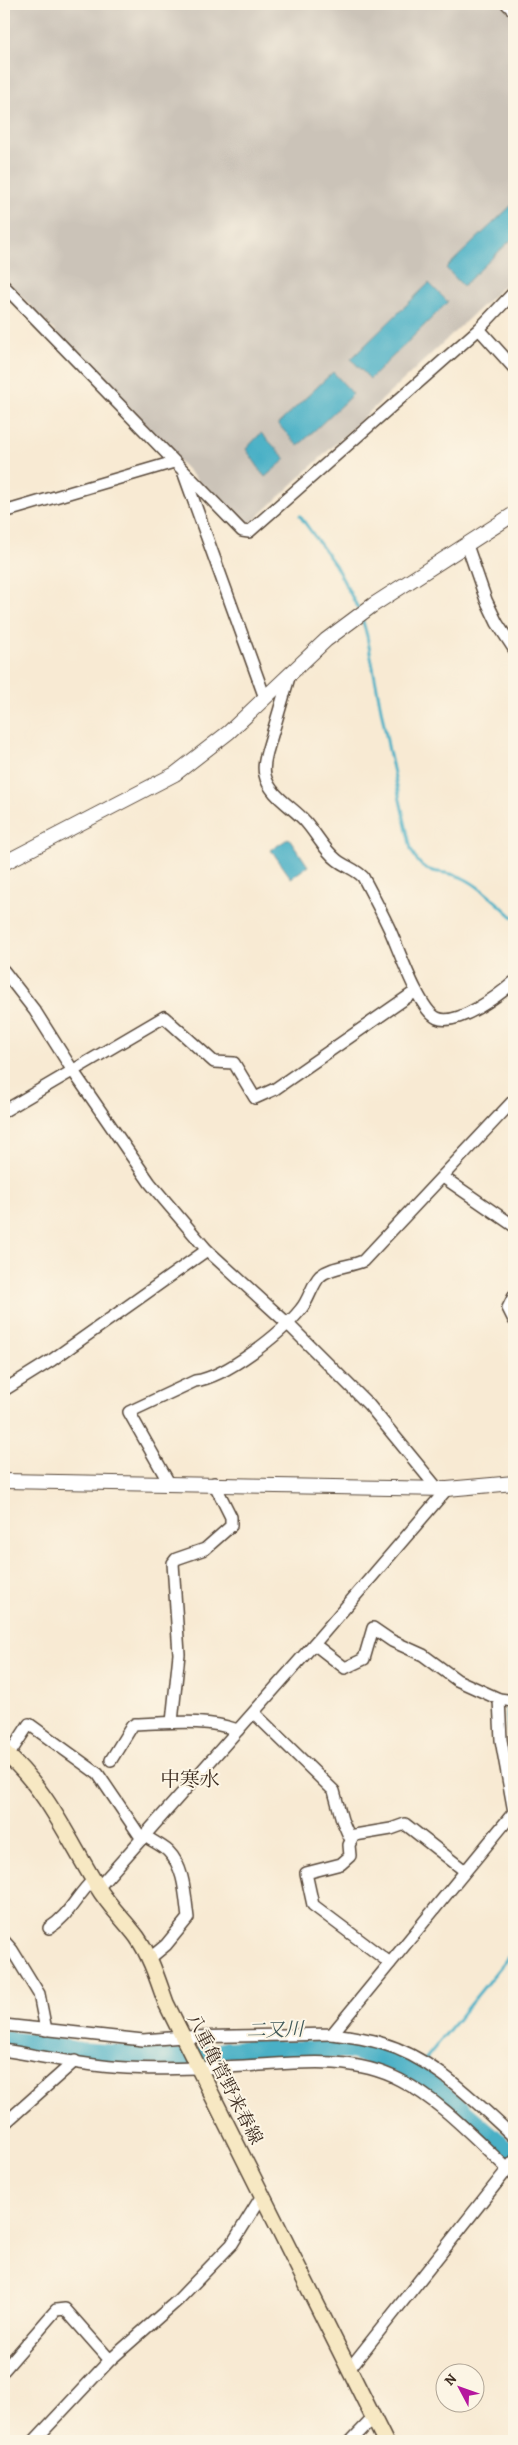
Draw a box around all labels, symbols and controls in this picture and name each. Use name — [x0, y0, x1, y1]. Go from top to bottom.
district label: 中寒水 — [160, 1766, 220, 1793]
street label: 八重亀菅野来春線 — [182, 2009, 268, 2149]
water label: 二又川 — [246, 2016, 306, 2043]
north arrow — [436, 2362, 486, 2412]
text: N — [440, 2370, 461, 2390]

